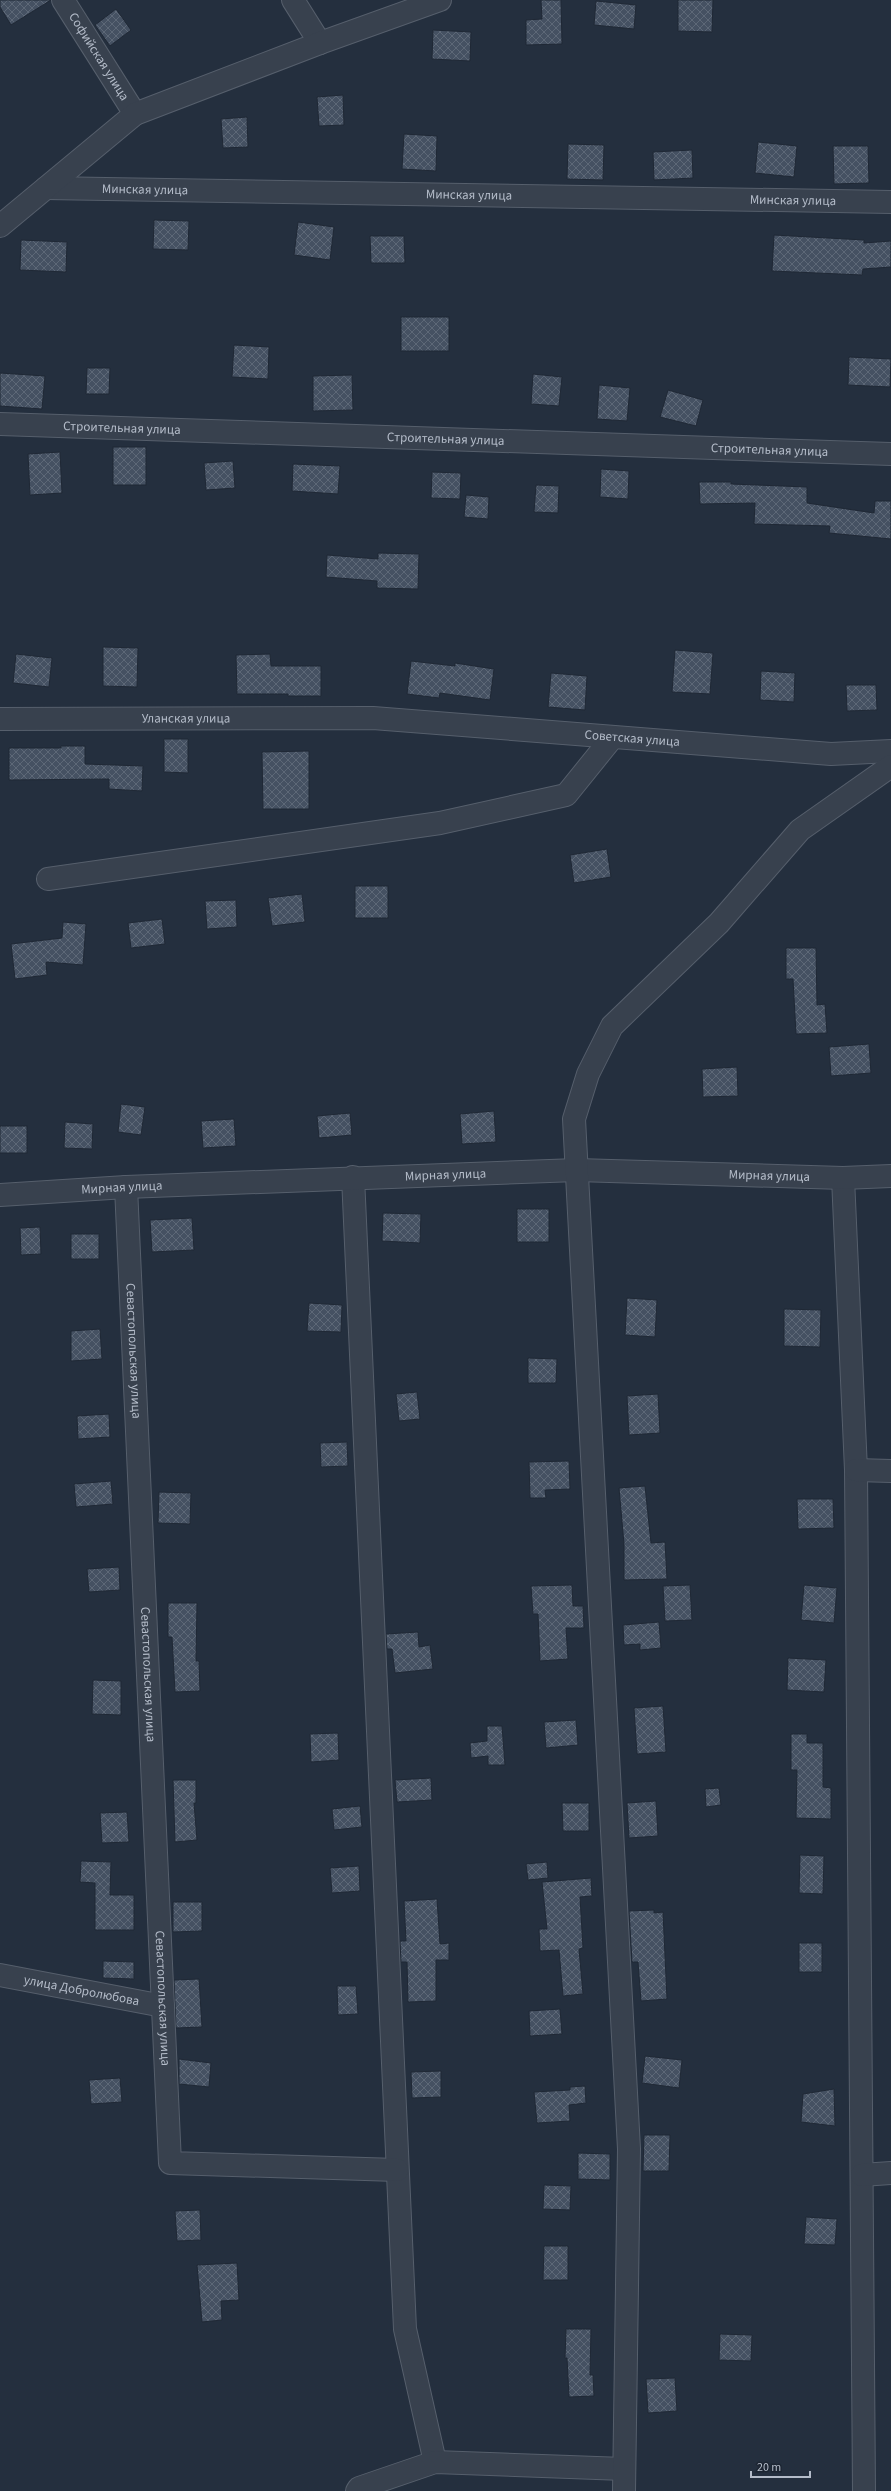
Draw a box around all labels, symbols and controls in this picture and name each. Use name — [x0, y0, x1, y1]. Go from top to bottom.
street label: Софийская улица — [64, 9, 133, 104]
street label: Минская улица — [102, 180, 188, 199]
street label: Минская улица — [426, 185, 512, 205]
street label: Минская улица — [750, 191, 836, 210]
street label: Строительная улица — [63, 417, 181, 439]
street label: Строительная улица — [387, 428, 505, 450]
street label: Строительная улица — [711, 439, 829, 461]
street label: Уланская улица — [142, 709, 230, 728]
street label: Советская улица — [584, 726, 680, 751]
street label: Мирная улица — [405, 1164, 487, 1185]
street label: Мирная улица — [728, 1166, 810, 1186]
street label: Мирная улица — [81, 1177, 163, 1199]
street label: Севастопольская улица — [121, 1283, 145, 1419]
street label: Севастопольская улица — [136, 1606, 160, 1743]
street label: Севастопольская улица — [151, 1930, 175, 2066]
street label: улица Добролюбова — [22, 1971, 141, 2010]
scale bar — [751, 2453, 810, 2479]
text: 20 m — [757, 2459, 781, 2476]

